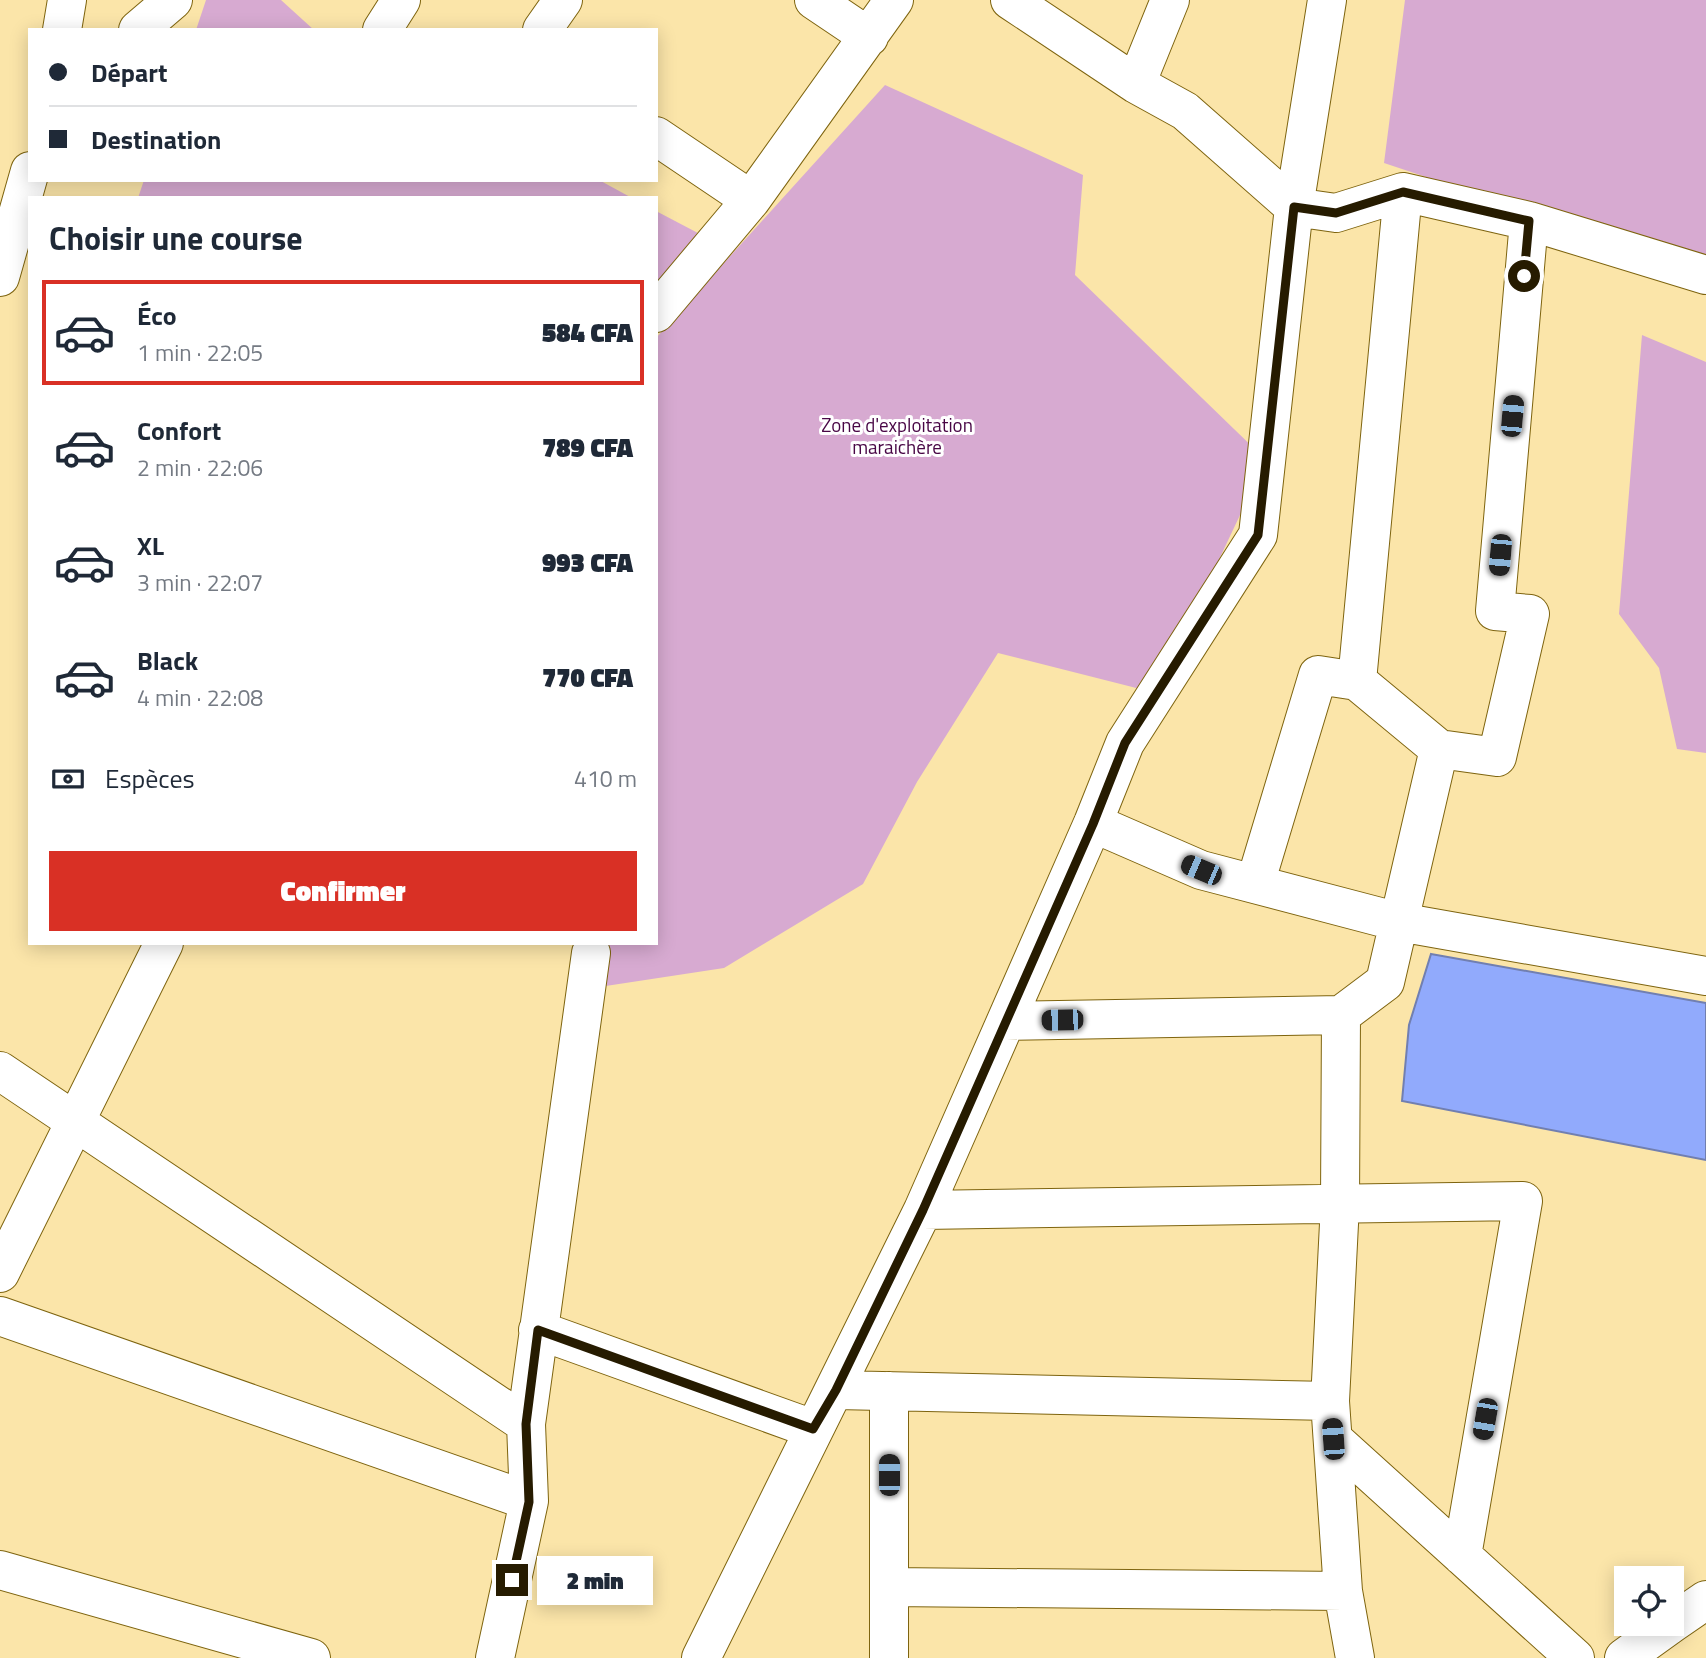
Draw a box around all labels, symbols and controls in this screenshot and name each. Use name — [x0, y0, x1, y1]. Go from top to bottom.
text: Départ — [91, 53, 167, 92]
text: Destination — [91, 120, 221, 159]
text: Choisir une course — [49, 214, 303, 262]
route start — [1508, 260, 1540, 292]
text: Éco — [137, 296, 177, 335]
icon: car — [53, 301, 116, 364]
text: 584 CFA — [542, 313, 633, 352]
text: 1 min · 22:05 — [137, 335, 263, 370]
car — [1500, 394, 1525, 438]
park label: Zone d'exploitation maraichère — [821, 410, 973, 461]
text: Confort — [137, 411, 221, 450]
icon: car — [53, 416, 116, 479]
text: 789 CFA — [542, 428, 633, 467]
text: 2 min · 22:06 — [137, 450, 263, 485]
text: XL — [137, 526, 164, 565]
icon: car — [53, 531, 116, 594]
car — [1488, 533, 1513, 577]
text: 993 CFA — [542, 543, 633, 582]
text: 3 min · 22:07 — [137, 565, 263, 600]
text: Black — [137, 641, 198, 680]
icon: car — [53, 646, 116, 709]
text: 770 CFA — [542, 658, 633, 697]
text: 4 min · 22:08 — [137, 680, 263, 715]
text: Espèces — [105, 759, 195, 798]
icon: cash — [49, 760, 87, 798]
text: 410 m — [574, 761, 637, 796]
button: Confirmer — [49, 851, 637, 931]
car — [1178, 852, 1225, 888]
car — [1041, 1009, 1084, 1031]
car — [1472, 1396, 1499, 1442]
car — [1322, 1417, 1345, 1461]
car — [879, 1454, 900, 1496]
callout: 2 min — [536, 1556, 652, 1604]
text: 2 min — [566, 1563, 624, 1598]
route end — [496, 1564, 528, 1596]
map controls — [1614, 1566, 1684, 1636]
button: locate — [1614, 1566, 1684, 1636]

